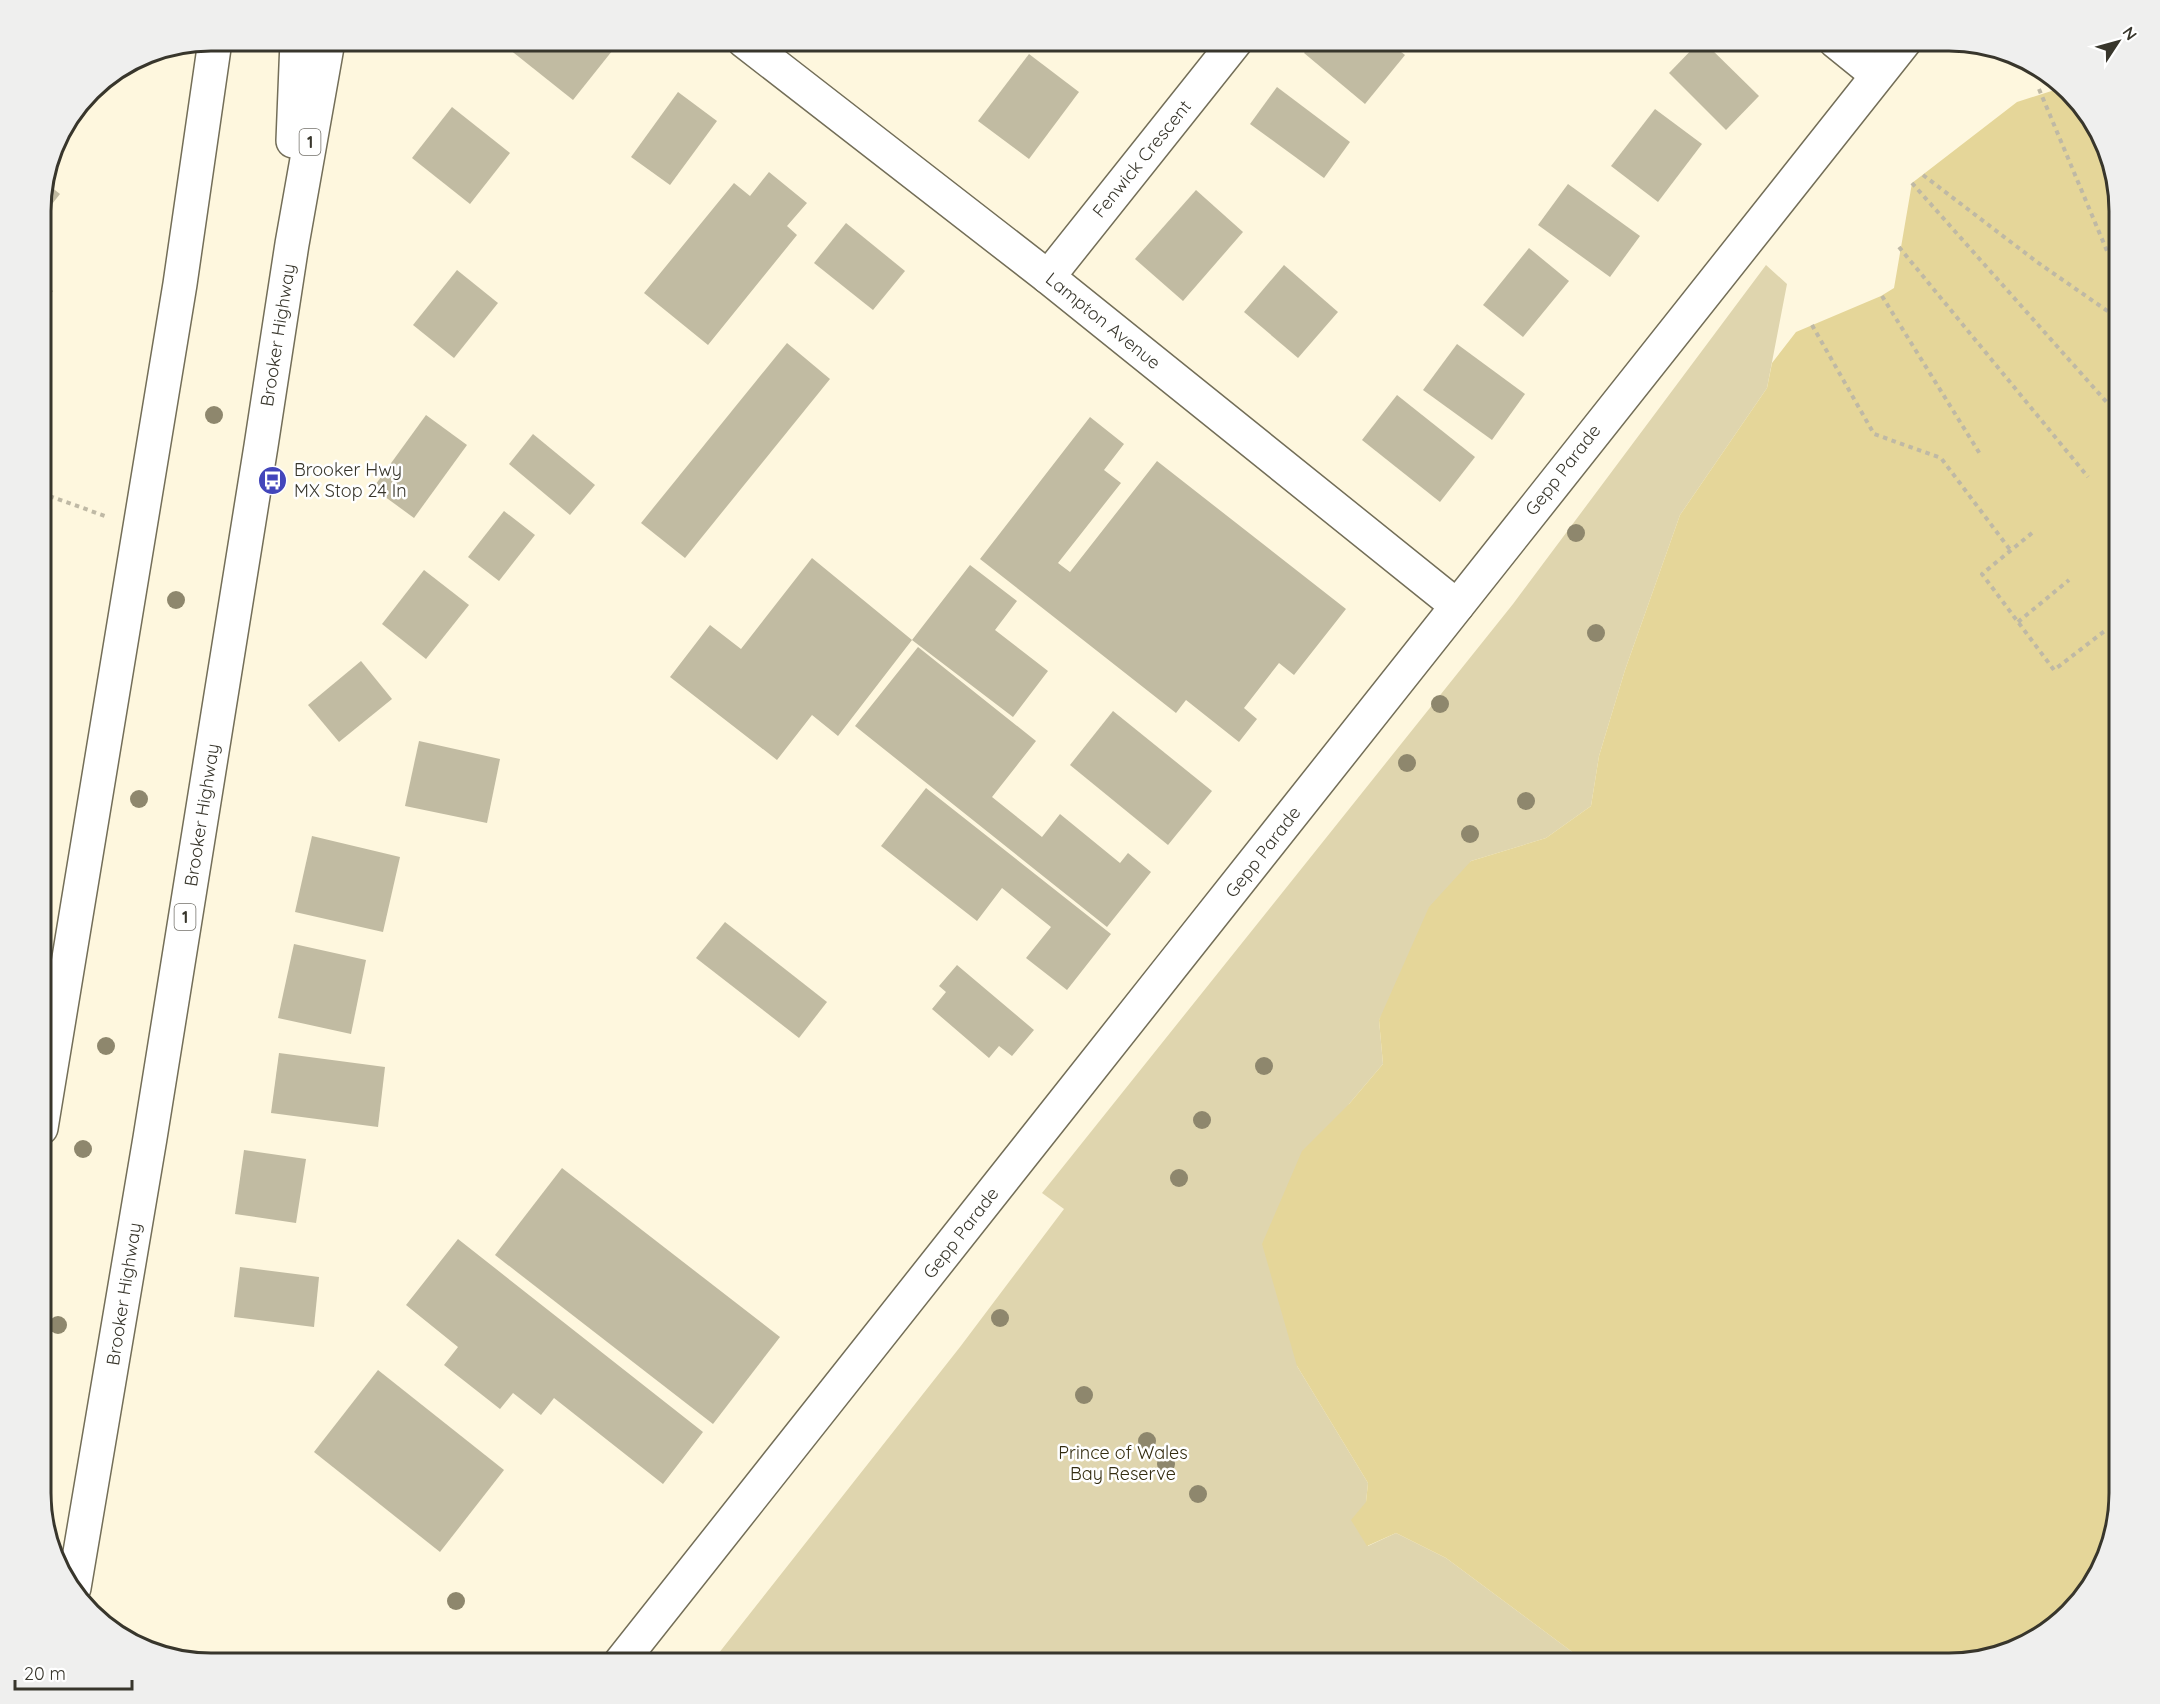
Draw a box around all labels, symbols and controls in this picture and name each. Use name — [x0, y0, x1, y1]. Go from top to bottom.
north arrow — [2088, 12, 2148, 72]
text: N — [2119, 23, 2142, 44]
street label: Fenwick Crescent — [1087, 95, 1196, 222]
road number: 1 — [300, 129, 320, 155]
street label: Brooker Highway — [255, 262, 300, 408]
street label: Lampton Avenue — [1041, 267, 1166, 374]
street label: Gepp Parade — [1520, 419, 1605, 520]
place label: Brooker Hwy MX Stop 24 In — [294, 458, 407, 502]
bus stop icon: Brooker Hwy MX Stop 24 In — [257, 464, 289, 496]
street label: Brooker Highway — [179, 742, 224, 888]
street label: Gepp Parade — [1220, 801, 1305, 902]
road number: 1 — [174, 904, 195, 930]
street label: Gepp Parade — [918, 1182, 1003, 1283]
street label: Brooker Highway — [101, 1221, 146, 1367]
park label: Prince of Wales Bay Reserve — [1058, 1441, 1188, 1485]
scale bar — [15, 1653, 132, 1691]
text: 20 m — [24, 1662, 66, 1685]

